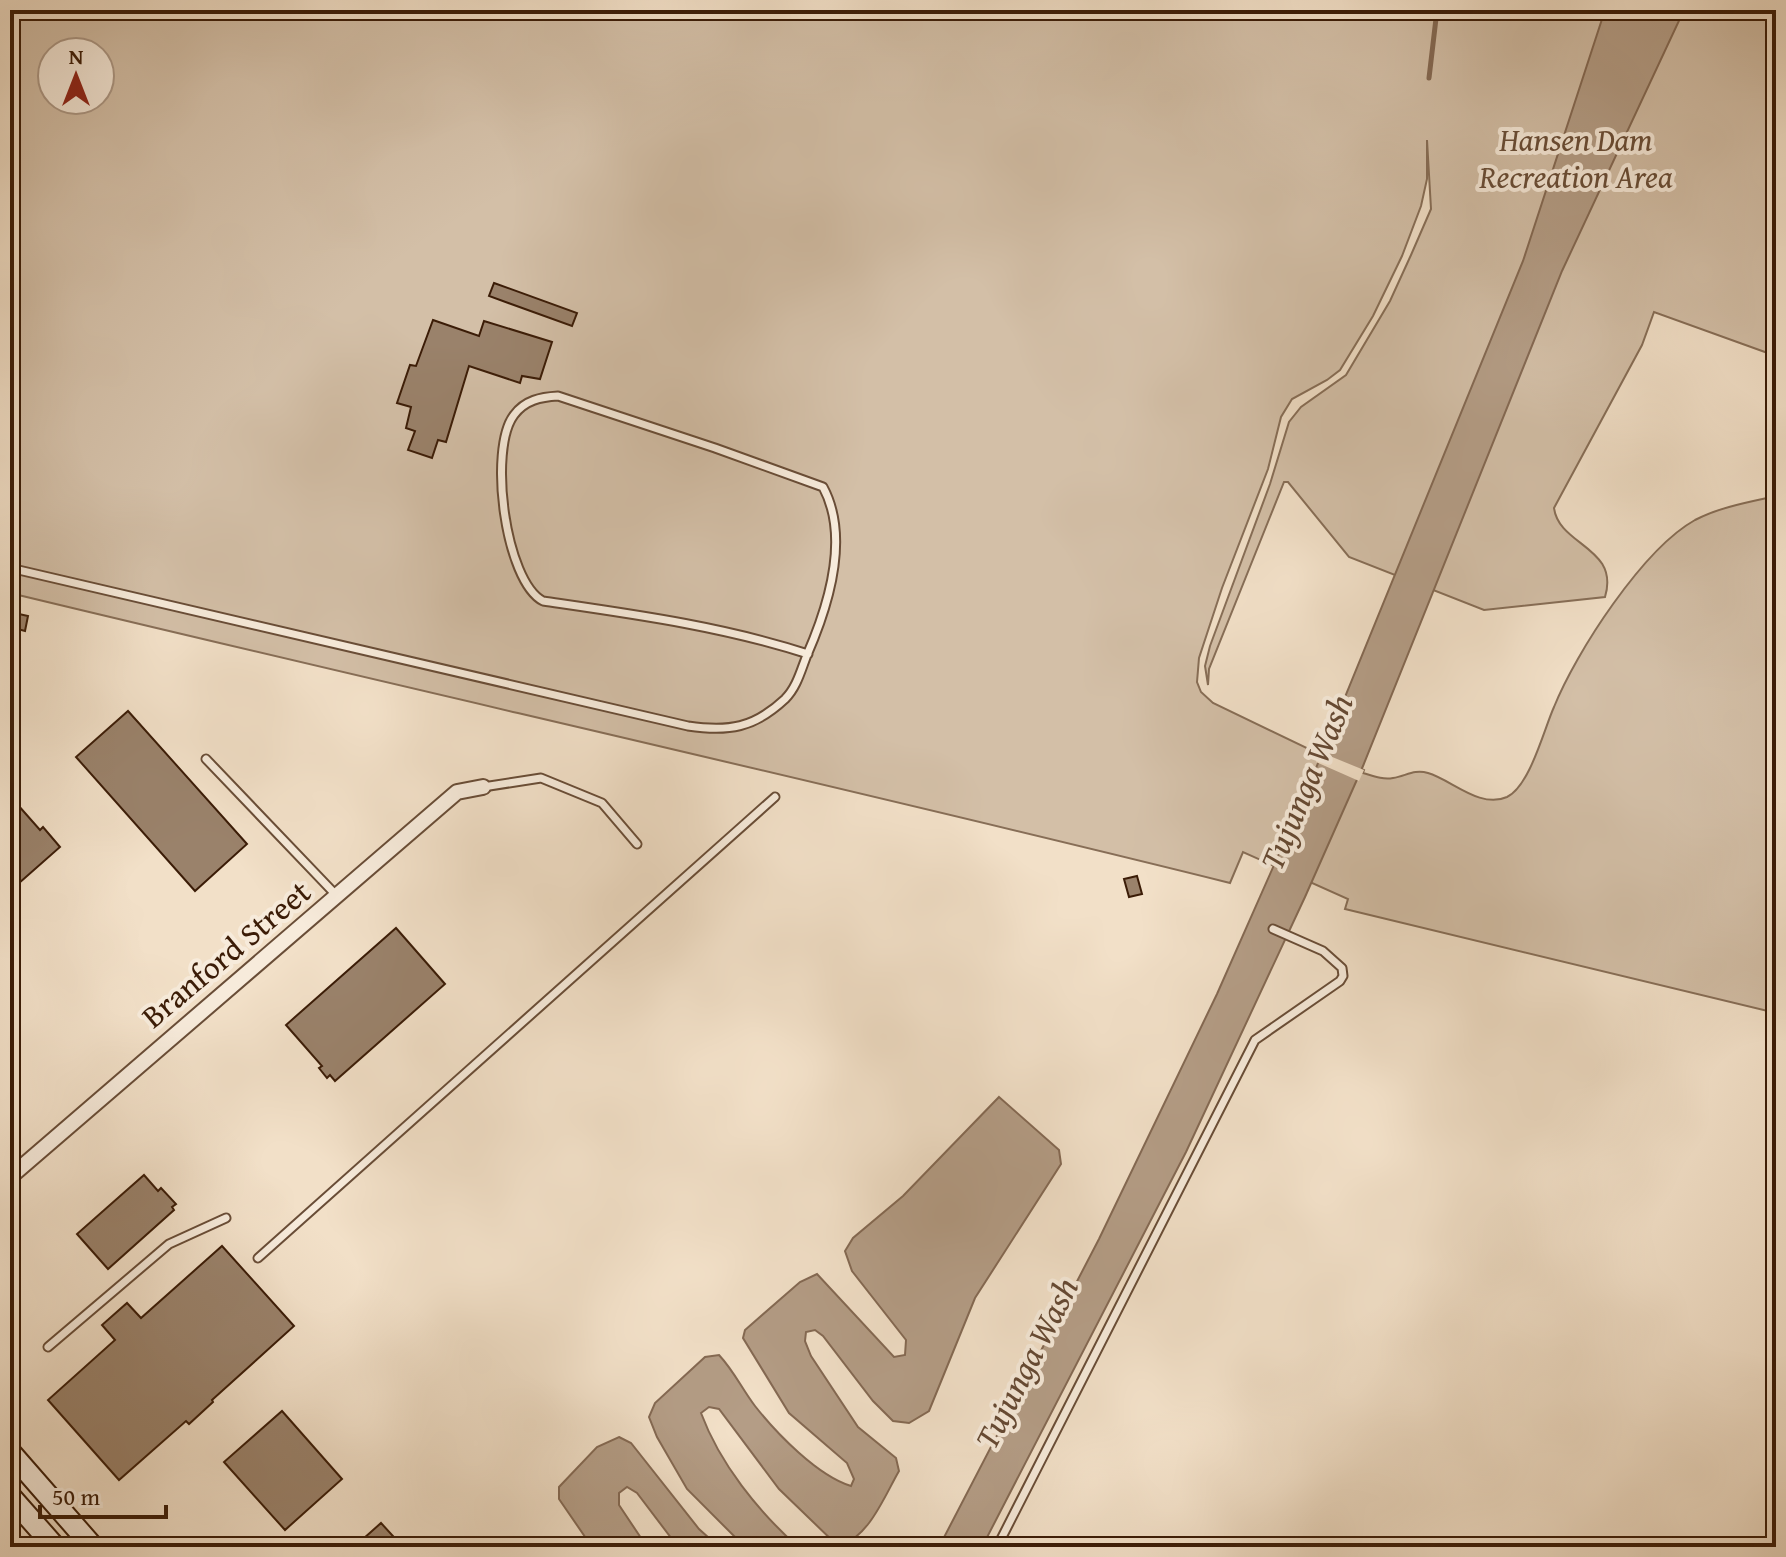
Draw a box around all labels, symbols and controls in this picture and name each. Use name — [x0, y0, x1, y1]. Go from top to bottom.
north arrow — [36, 36, 116, 116]
text: N — [69, 40, 84, 72]
park label: Hansen Dam Recreation Area — [1478, 116, 1673, 200]
water label: Tujunga Wash — [1246, 686, 1365, 877]
street label: Branford Street — [131, 869, 321, 1039]
water label: Tujunga Wash — [961, 1268, 1090, 1457]
scale bar — [40, 1469, 166, 1519]
text: 50 m — [52, 1479, 100, 1514]

